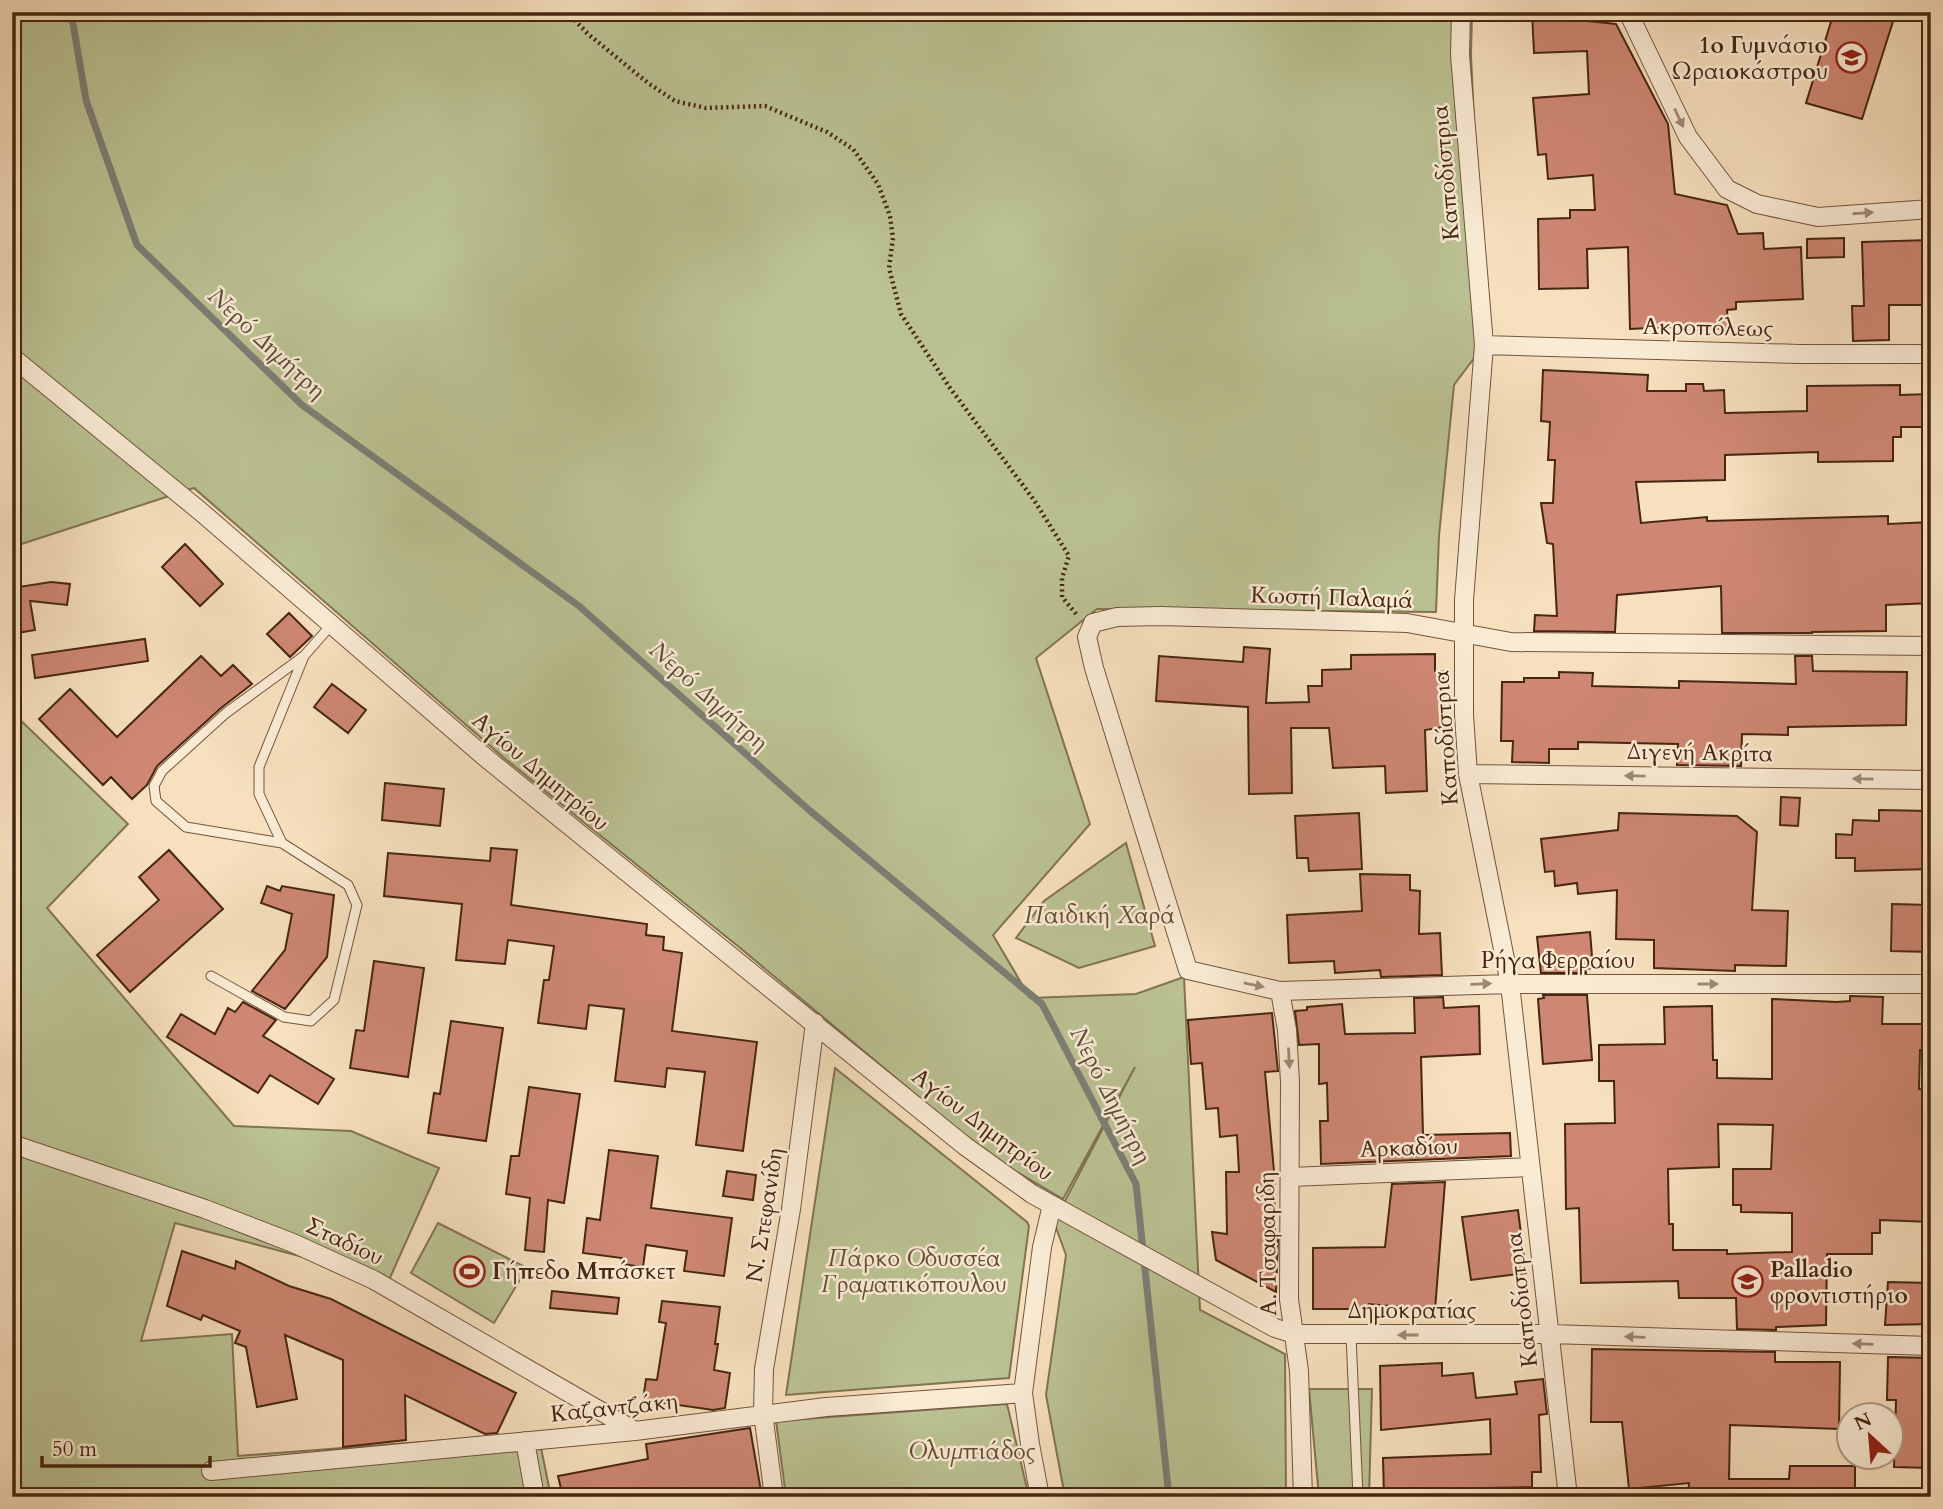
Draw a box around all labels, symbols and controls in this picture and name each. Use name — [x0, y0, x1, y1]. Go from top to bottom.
place label: 1o Γυμνάσιο Ωραιοκάστρου — [1671, 30, 1828, 87]
school or university icon: 1o Γυμνάσιο Ωραιοκάστρου — [1834, 41, 1868, 75]
street label: Καποδίστρια — [1424, 104, 1467, 242]
one-way arrow — [1673, 108, 1685, 128]
one-way arrow — [1853, 208, 1875, 219]
water label: Νερό Δημήτρη — [201, 280, 333, 407]
street label: Ακροπόλεως — [1642, 311, 1774, 344]
street label: Κωστή Παλαμά — [1250, 579, 1414, 616]
water label: Νερό Δημήτρη — [642, 634, 775, 759]
street label: Καποδίστρια — [1425, 669, 1466, 807]
street label: Αγίου Δημητρίου — [466, 705, 616, 838]
street label: Διγενή Ακρίτα — [1627, 736, 1773, 769]
one-way arrow — [1624, 770, 1646, 782]
one-way arrow — [1851, 773, 1873, 785]
park label: Παιδική Χαρά — [1024, 900, 1176, 931]
street label: Ρήγα Φερραίου — [1481, 945, 1635, 976]
one-way arrow — [1698, 978, 1720, 990]
one-way arrow — [1243, 979, 1265, 990]
one-way arrow — [1470, 979, 1492, 990]
water label: Νερό Δημήτρη — [1062, 1021, 1159, 1169]
one-way arrow — [1283, 1047, 1294, 1069]
street label: Αγίου Δημητρίου — [905, 1061, 1060, 1188]
street label: Αρκαδίου — [1360, 1130, 1459, 1165]
street label: Ν. Στεφανίδη — [739, 1145, 790, 1285]
street label: Α. Τσαφαρίδη — [1251, 1172, 1284, 1316]
street label: Σταδίου — [301, 1210, 389, 1273]
street label: Καποδίστρια — [1498, 1231, 1545, 1369]
park label: Πάρκο Οδυσσέα Γραματικόπουλου — [821, 1243, 1007, 1300]
sports icon: Γήπεδο Μπάσκετ — [452, 1254, 486, 1288]
place label: Palladio φροντιστήριο — [1770, 1254, 1908, 1311]
place label: Γήπεδο Μπάσκετ — [492, 1256, 676, 1287]
school or university icon: Palladio φροντιστήριο — [1730, 1265, 1764, 1299]
street label: Δημοκρατίας — [1348, 1295, 1476, 1326]
one-way arrow — [1396, 1329, 1418, 1341]
one-way arrow — [1624, 1331, 1646, 1342]
one-way arrow — [1851, 1338, 1873, 1350]
street label: Καζαντζάκη — [549, 1385, 679, 1430]
north arrow — [1834, 1400, 1904, 1470]
text: N — [1850, 1406, 1877, 1437]
scale bar — [42, 1425, 210, 1469]
text: 50 m — [52, 1435, 97, 1464]
park label: Ολυμπιάδος — [908, 1436, 1036, 1467]

